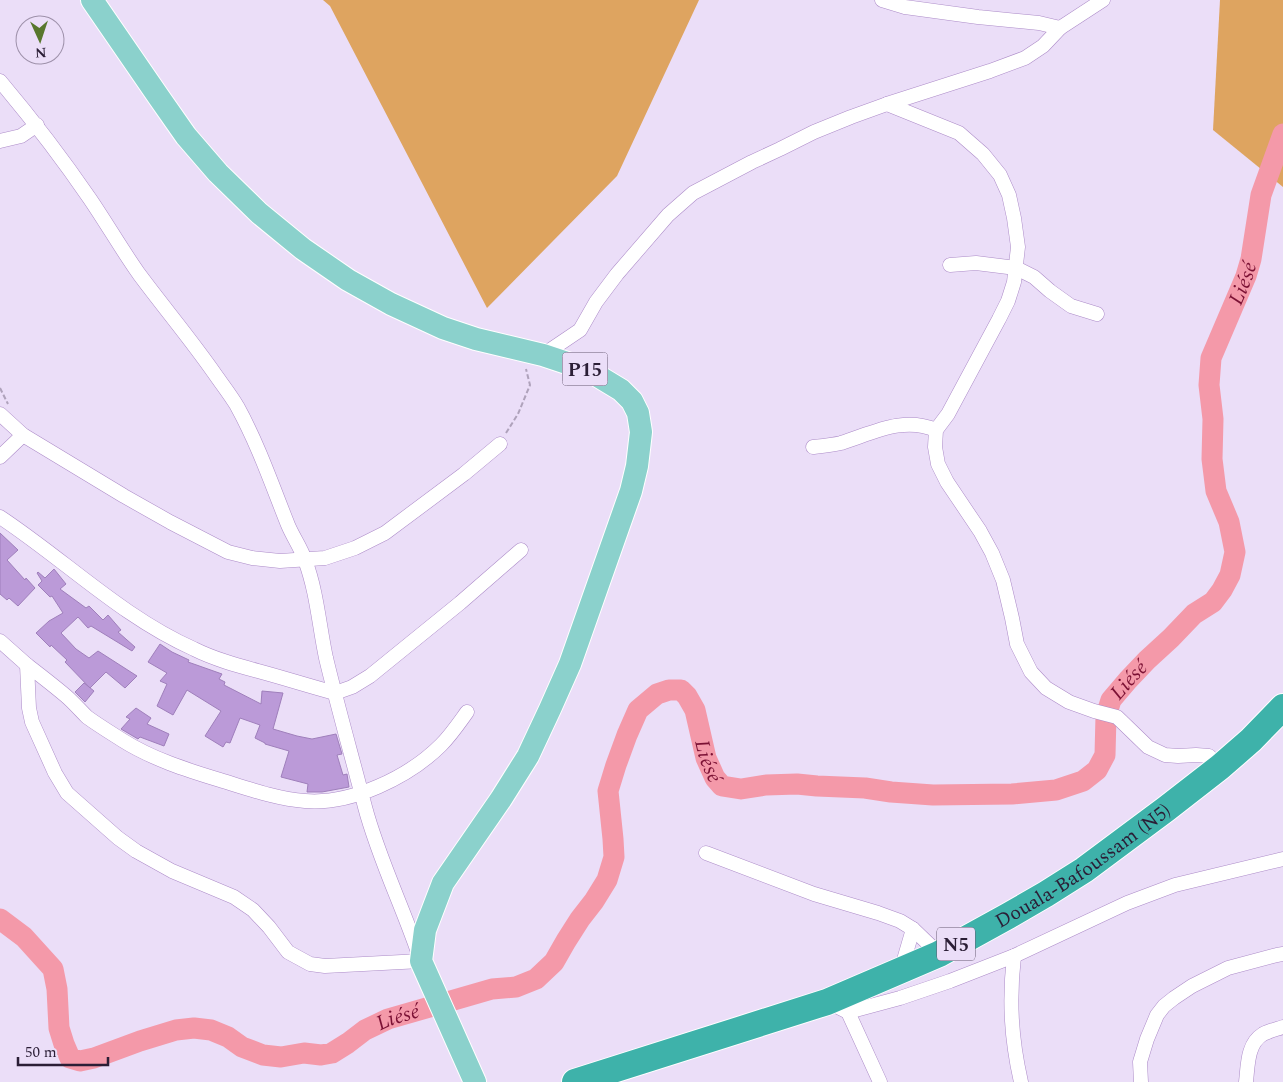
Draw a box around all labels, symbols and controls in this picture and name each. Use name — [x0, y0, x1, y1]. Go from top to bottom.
north arrow — [15, 15, 65, 65]
text: N — [34, 42, 47, 63]
water label: Liésé — [1220, 257, 1267, 310]
road number: P15 — [562, 352, 608, 386]
water label: Liésé — [1103, 652, 1157, 708]
water label: Liésé — [685, 737, 731, 790]
street label: Douala-Bafoussam (N5) — [990, 796, 1177, 936]
road number: N5 — [937, 928, 975, 961]
water label: Liésé — [371, 995, 425, 1040]
scale bar — [18, 1034, 108, 1066]
text: 50 m — [25, 1041, 57, 1064]

